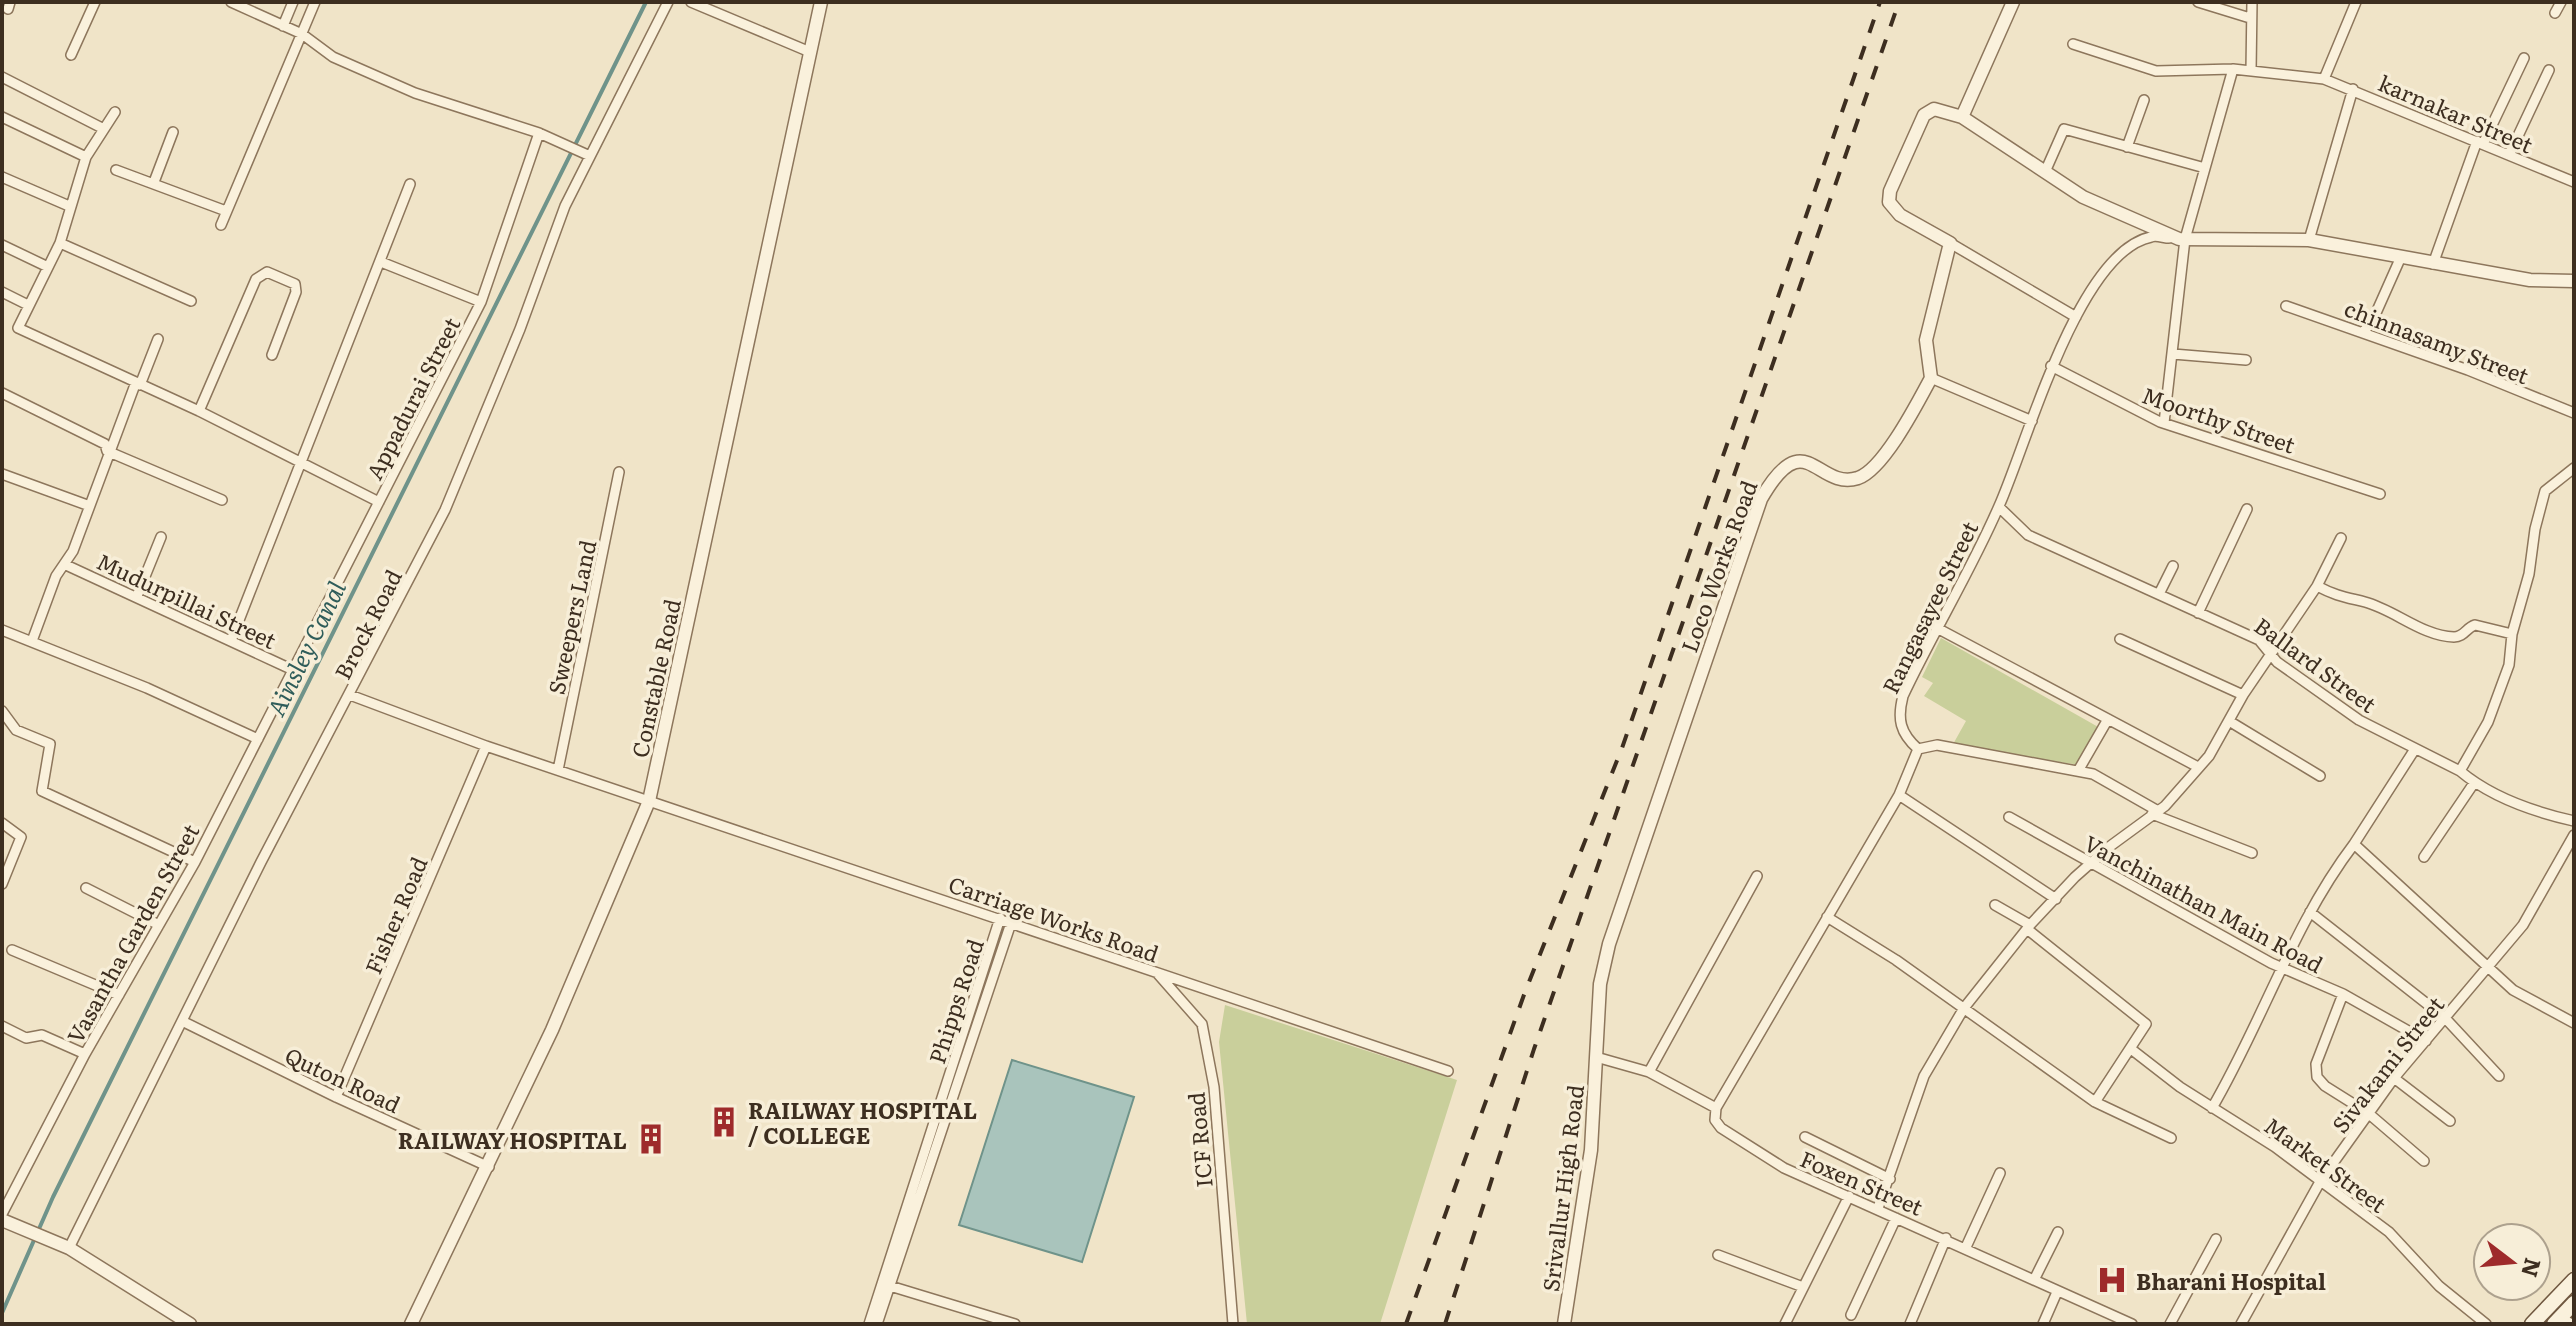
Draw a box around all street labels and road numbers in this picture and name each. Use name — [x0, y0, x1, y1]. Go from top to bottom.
street label: karnakar Street — [2374, 66, 2538, 160]
street label: chinnasamy Street — [2340, 291, 2534, 391]
street label: Appadurai Street — [357, 311, 467, 485]
street label: Moorthy Street — [2138, 377, 2300, 461]
street label: Loco Works Road — [1672, 475, 1764, 657]
street label: Rangasayee Street — [1873, 515, 1985, 699]
street label: Sweepers Land — [539, 537, 603, 697]
street label: Mudurpillai Street — [92, 544, 282, 656]
street label: Brock Road — [325, 563, 409, 685]
street label: Constable Road — [622, 596, 688, 760]
street label: Ballard Street — [2248, 608, 2384, 720]
street label: Vasantha Garden Street — [58, 817, 206, 1049]
street label: Vanchinathan Main Road — [2079, 826, 2329, 980]
street label: Fisher Road — [355, 851, 435, 979]
street label: Carriage Works Road — [945, 867, 1163, 969]
street label: Phipps Road — [919, 934, 991, 1068]
street label: Sivakami Street — [2323, 989, 2451, 1139]
street label: Quton Road — [280, 1038, 406, 1120]
street label: Srivallur High Road — [1533, 1083, 1591, 1293]
street label: ICF Road — [1178, 1091, 1220, 1189]
street label: Market Street — [2258, 1108, 2394, 1220]
street label: Foxen Street — [1796, 1141, 1929, 1223]

